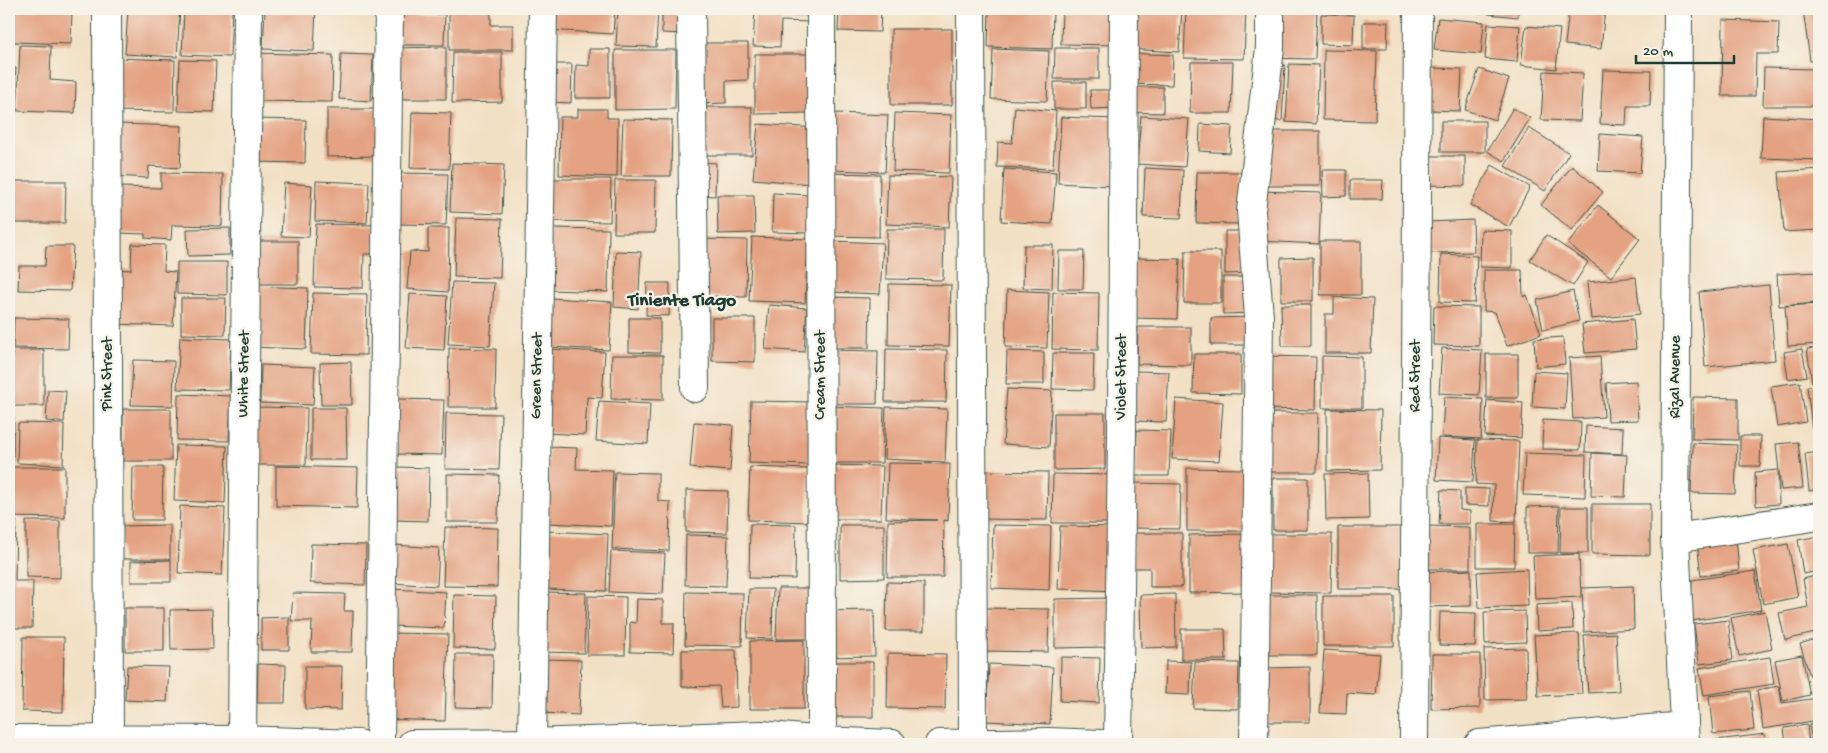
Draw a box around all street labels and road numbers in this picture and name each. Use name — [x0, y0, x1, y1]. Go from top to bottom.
street label: White Street — [235, 329, 255, 418]
street label: Cream Street — [812, 329, 831, 420]
street label: Green Street — [528, 331, 548, 419]
street label: Violet Street — [1113, 333, 1132, 421]
street label: Rizal Avenue — [1667, 335, 1686, 419]
street label: Pink Street — [99, 336, 118, 412]
street label: Red Street — [1407, 338, 1426, 412]

